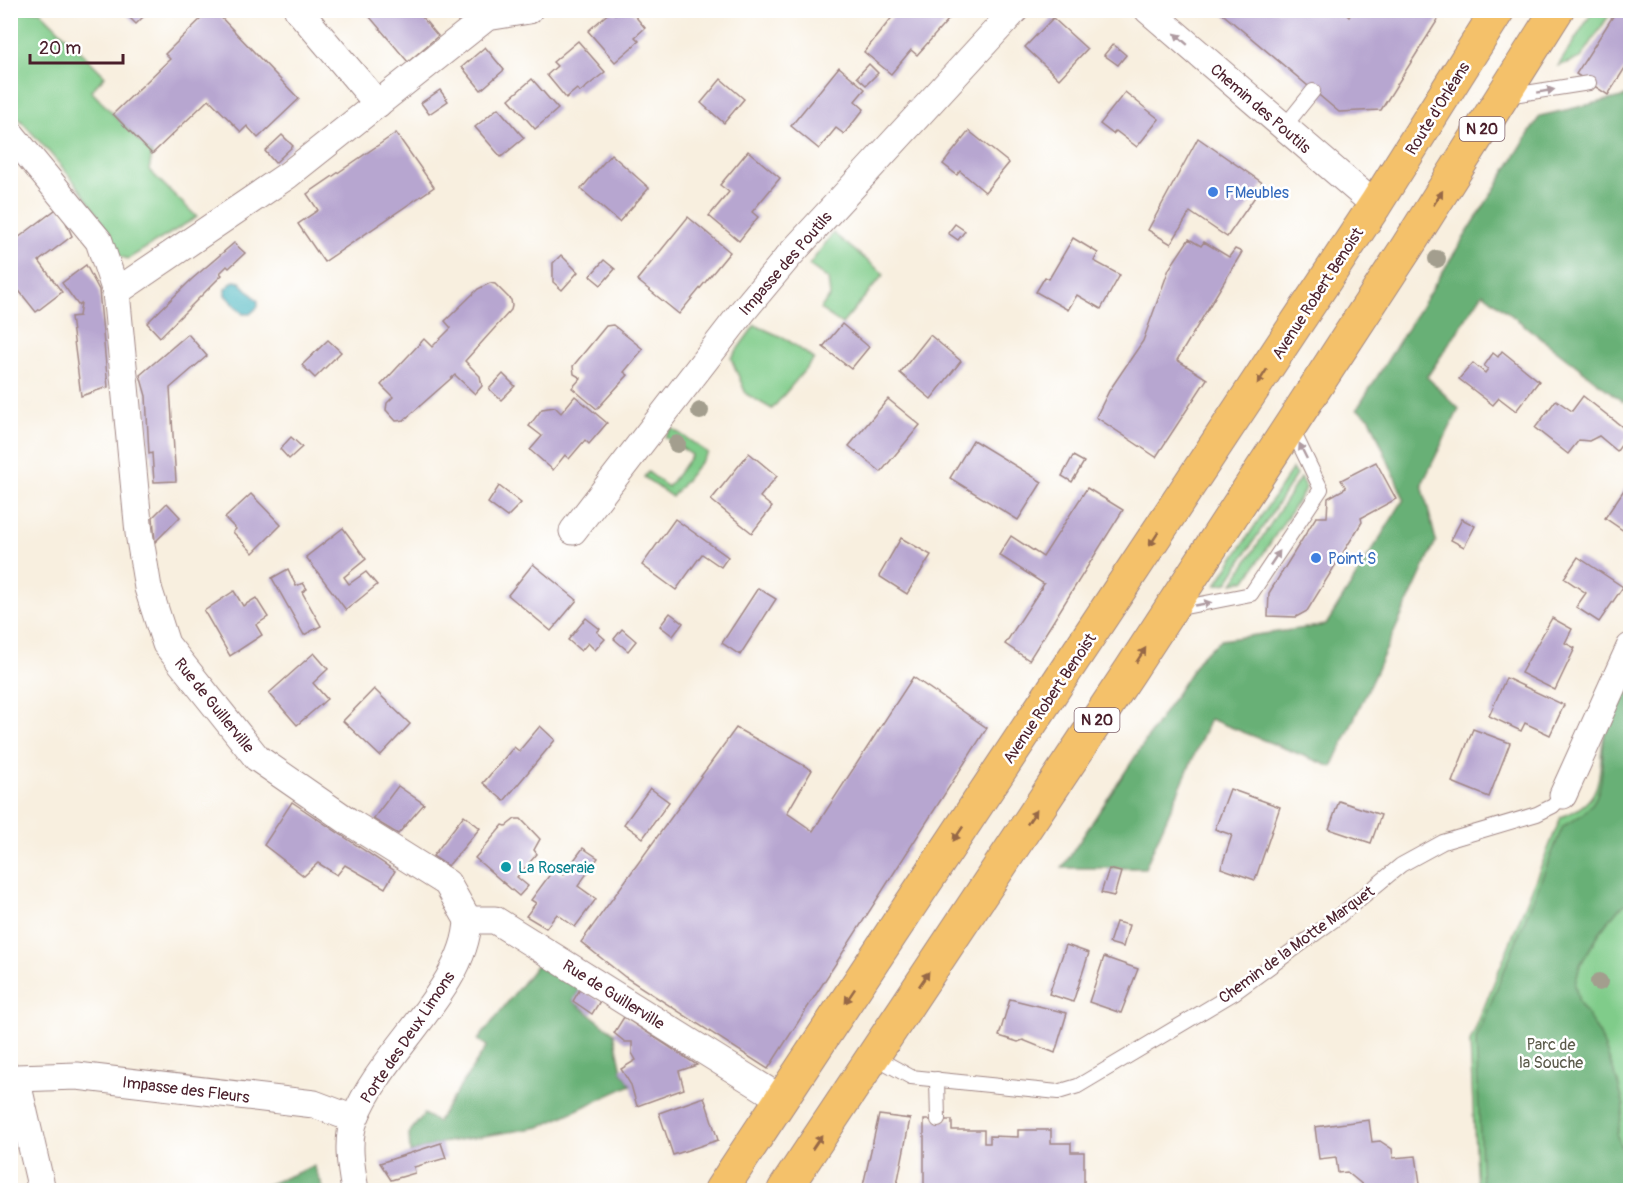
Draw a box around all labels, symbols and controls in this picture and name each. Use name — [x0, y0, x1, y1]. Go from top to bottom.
scale bar — [30, 27, 123, 65]
one-way arrow — [1174, 33, 1189, 46]
text: 20 m — [39, 37, 81, 60]
street label: Route d'Orléans — [1401, 58, 1474, 159]
street label: Chemin des Poutils — [1206, 60, 1315, 158]
one-way arrow — [1537, 86, 1556, 95]
road number: N 20 — [1460, 117, 1504, 141]
place label: FMeubles — [1225, 183, 1289, 203]
marker: FMeubles — [1206, 185, 1220, 199]
one-way arrow — [1433, 190, 1444, 206]
street label: Impasse des Poutils — [735, 207, 836, 320]
street label: Avenue Robert Benoist — [1268, 224, 1368, 363]
one-way arrow — [1257, 369, 1268, 385]
one-way arrow — [1298, 443, 1307, 460]
one-way arrow — [1149, 531, 1160, 548]
place label: Point S — [1328, 549, 1376, 569]
one-way arrow — [1269, 550, 1280, 567]
marker: Point S — [1309, 551, 1323, 565]
one-way arrow — [1194, 599, 1213, 608]
street label: Avenue Robert Benoist — [999, 629, 1101, 768]
one-way arrow — [1135, 647, 1146, 663]
street label: Rue de Guillerville — [170, 654, 259, 757]
road number: N 20 — [1074, 708, 1120, 732]
one-way arrow — [1027, 809, 1038, 825]
one-way arrow — [953, 826, 964, 842]
place label: La Roseraie — [518, 858, 595, 878]
marker: La Roseraie — [499, 860, 513, 874]
street label: Chemin de la Motte Marquet — [1215, 881, 1379, 1008]
street label: Rue de Guillerville — [559, 956, 668, 1034]
street label: Porte des Deux Limons — [356, 968, 459, 1107]
one-way arrow — [918, 971, 929, 987]
one-way arrow — [844, 988, 855, 1005]
park label: Parc de la Souche — [1519, 1035, 1583, 1073]
street label: Impasse des Fleurs — [121, 1072, 251, 1108]
one-way arrow — [811, 1134, 822, 1150]

